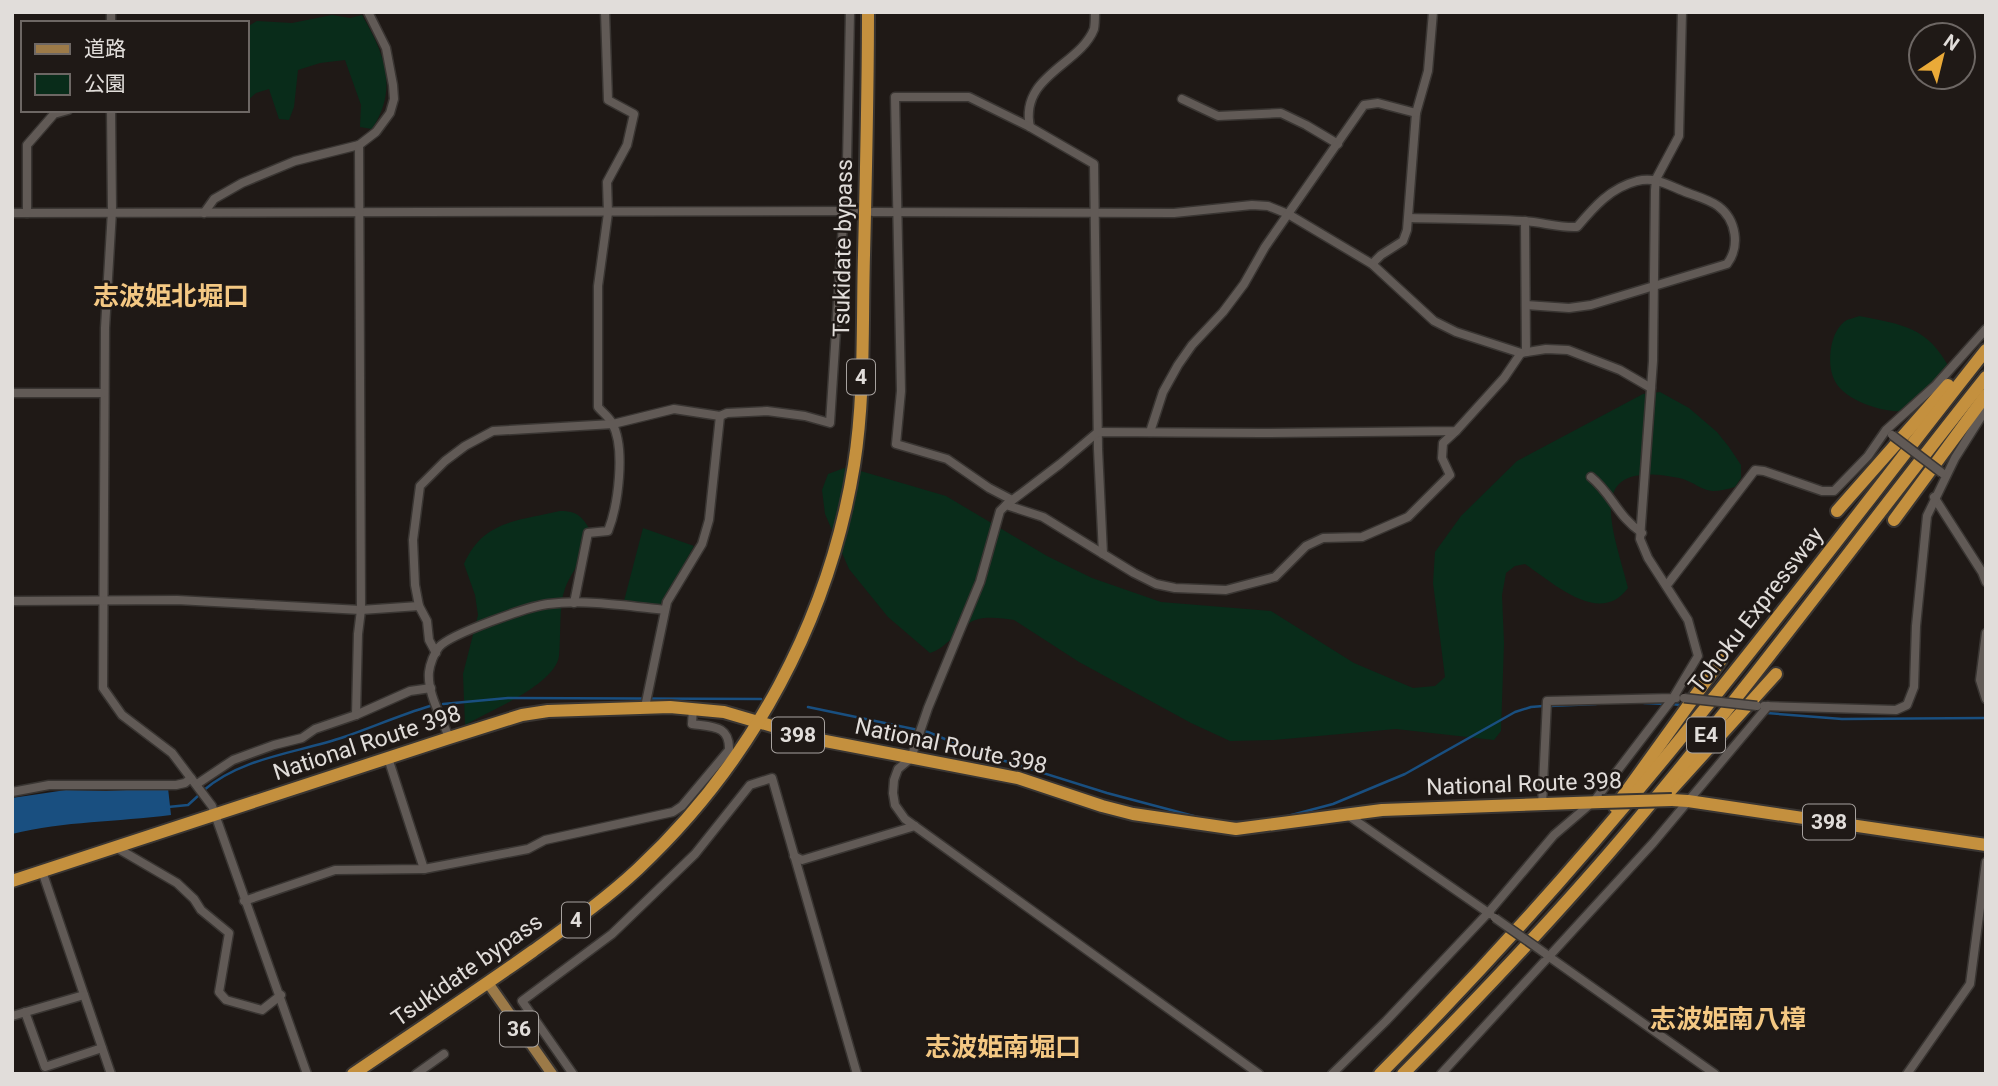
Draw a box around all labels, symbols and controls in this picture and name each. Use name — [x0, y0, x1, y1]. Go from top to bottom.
legend — [21, 21, 248, 112]
north arrow — [1907, 21, 1977, 91]
text: N — [1939, 29, 1964, 56]
text: 道路 — [84, 37, 126, 61]
text: 公園 — [84, 72, 126, 96]
street label: Tsukidate bypass — [828, 159, 858, 337]
district label: 志波姫北堀口 — [93, 281, 249, 311]
road number: 4 — [847, 360, 875, 394]
street label: Tohoku Expressway — [1683, 522, 1829, 698]
street label: National Route 398 — [270, 700, 464, 786]
street label: National Route 398 — [852, 712, 1050, 780]
road number: 398 — [772, 718, 824, 752]
road number: E4 — [1687, 718, 1725, 752]
street label: National Route 398 — [1426, 767, 1622, 801]
road number: 398 — [1803, 804, 1855, 840]
road number: 4 — [562, 902, 590, 937]
street label: Tsukidate bypass — [386, 908, 548, 1032]
district label: 志波姫南八樟 — [1650, 1004, 1806, 1034]
road number: 36 — [500, 1012, 538, 1046]
district label: 志波姫南堀口 — [925, 1032, 1081, 1062]

